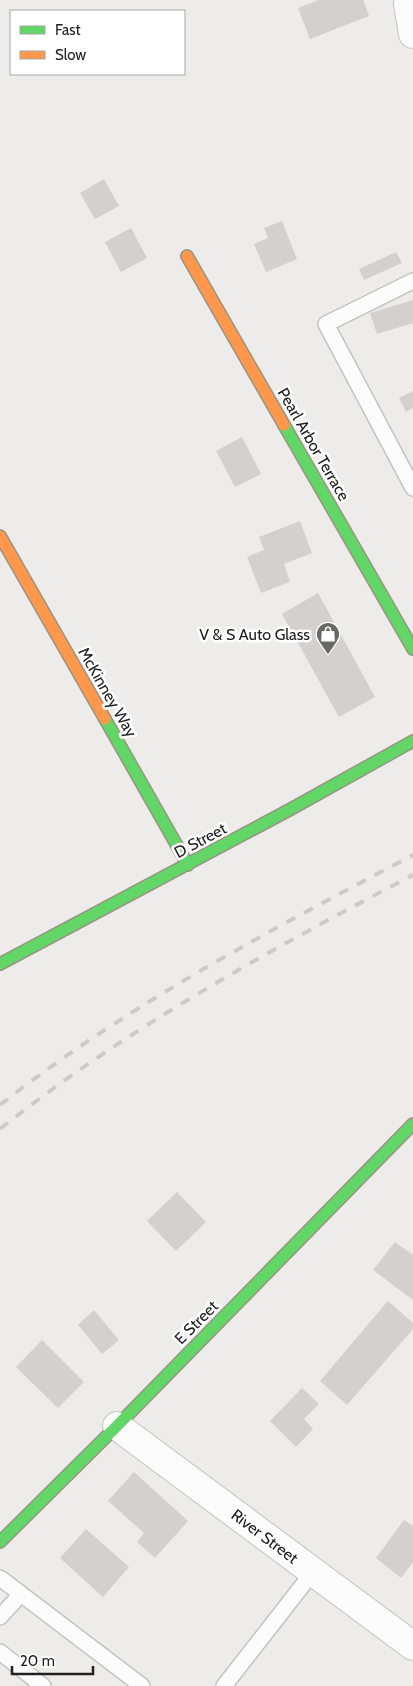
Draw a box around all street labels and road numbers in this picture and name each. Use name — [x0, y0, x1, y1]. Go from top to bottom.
street label: Pearl Arbor Terrace — [274, 385, 354, 504]
street label: McKinney Way — [74, 644, 141, 740]
street label: D Street — [171, 819, 230, 862]
street label: E Street — [171, 1296, 222, 1348]
street label: River Street — [228, 1505, 302, 1568]

